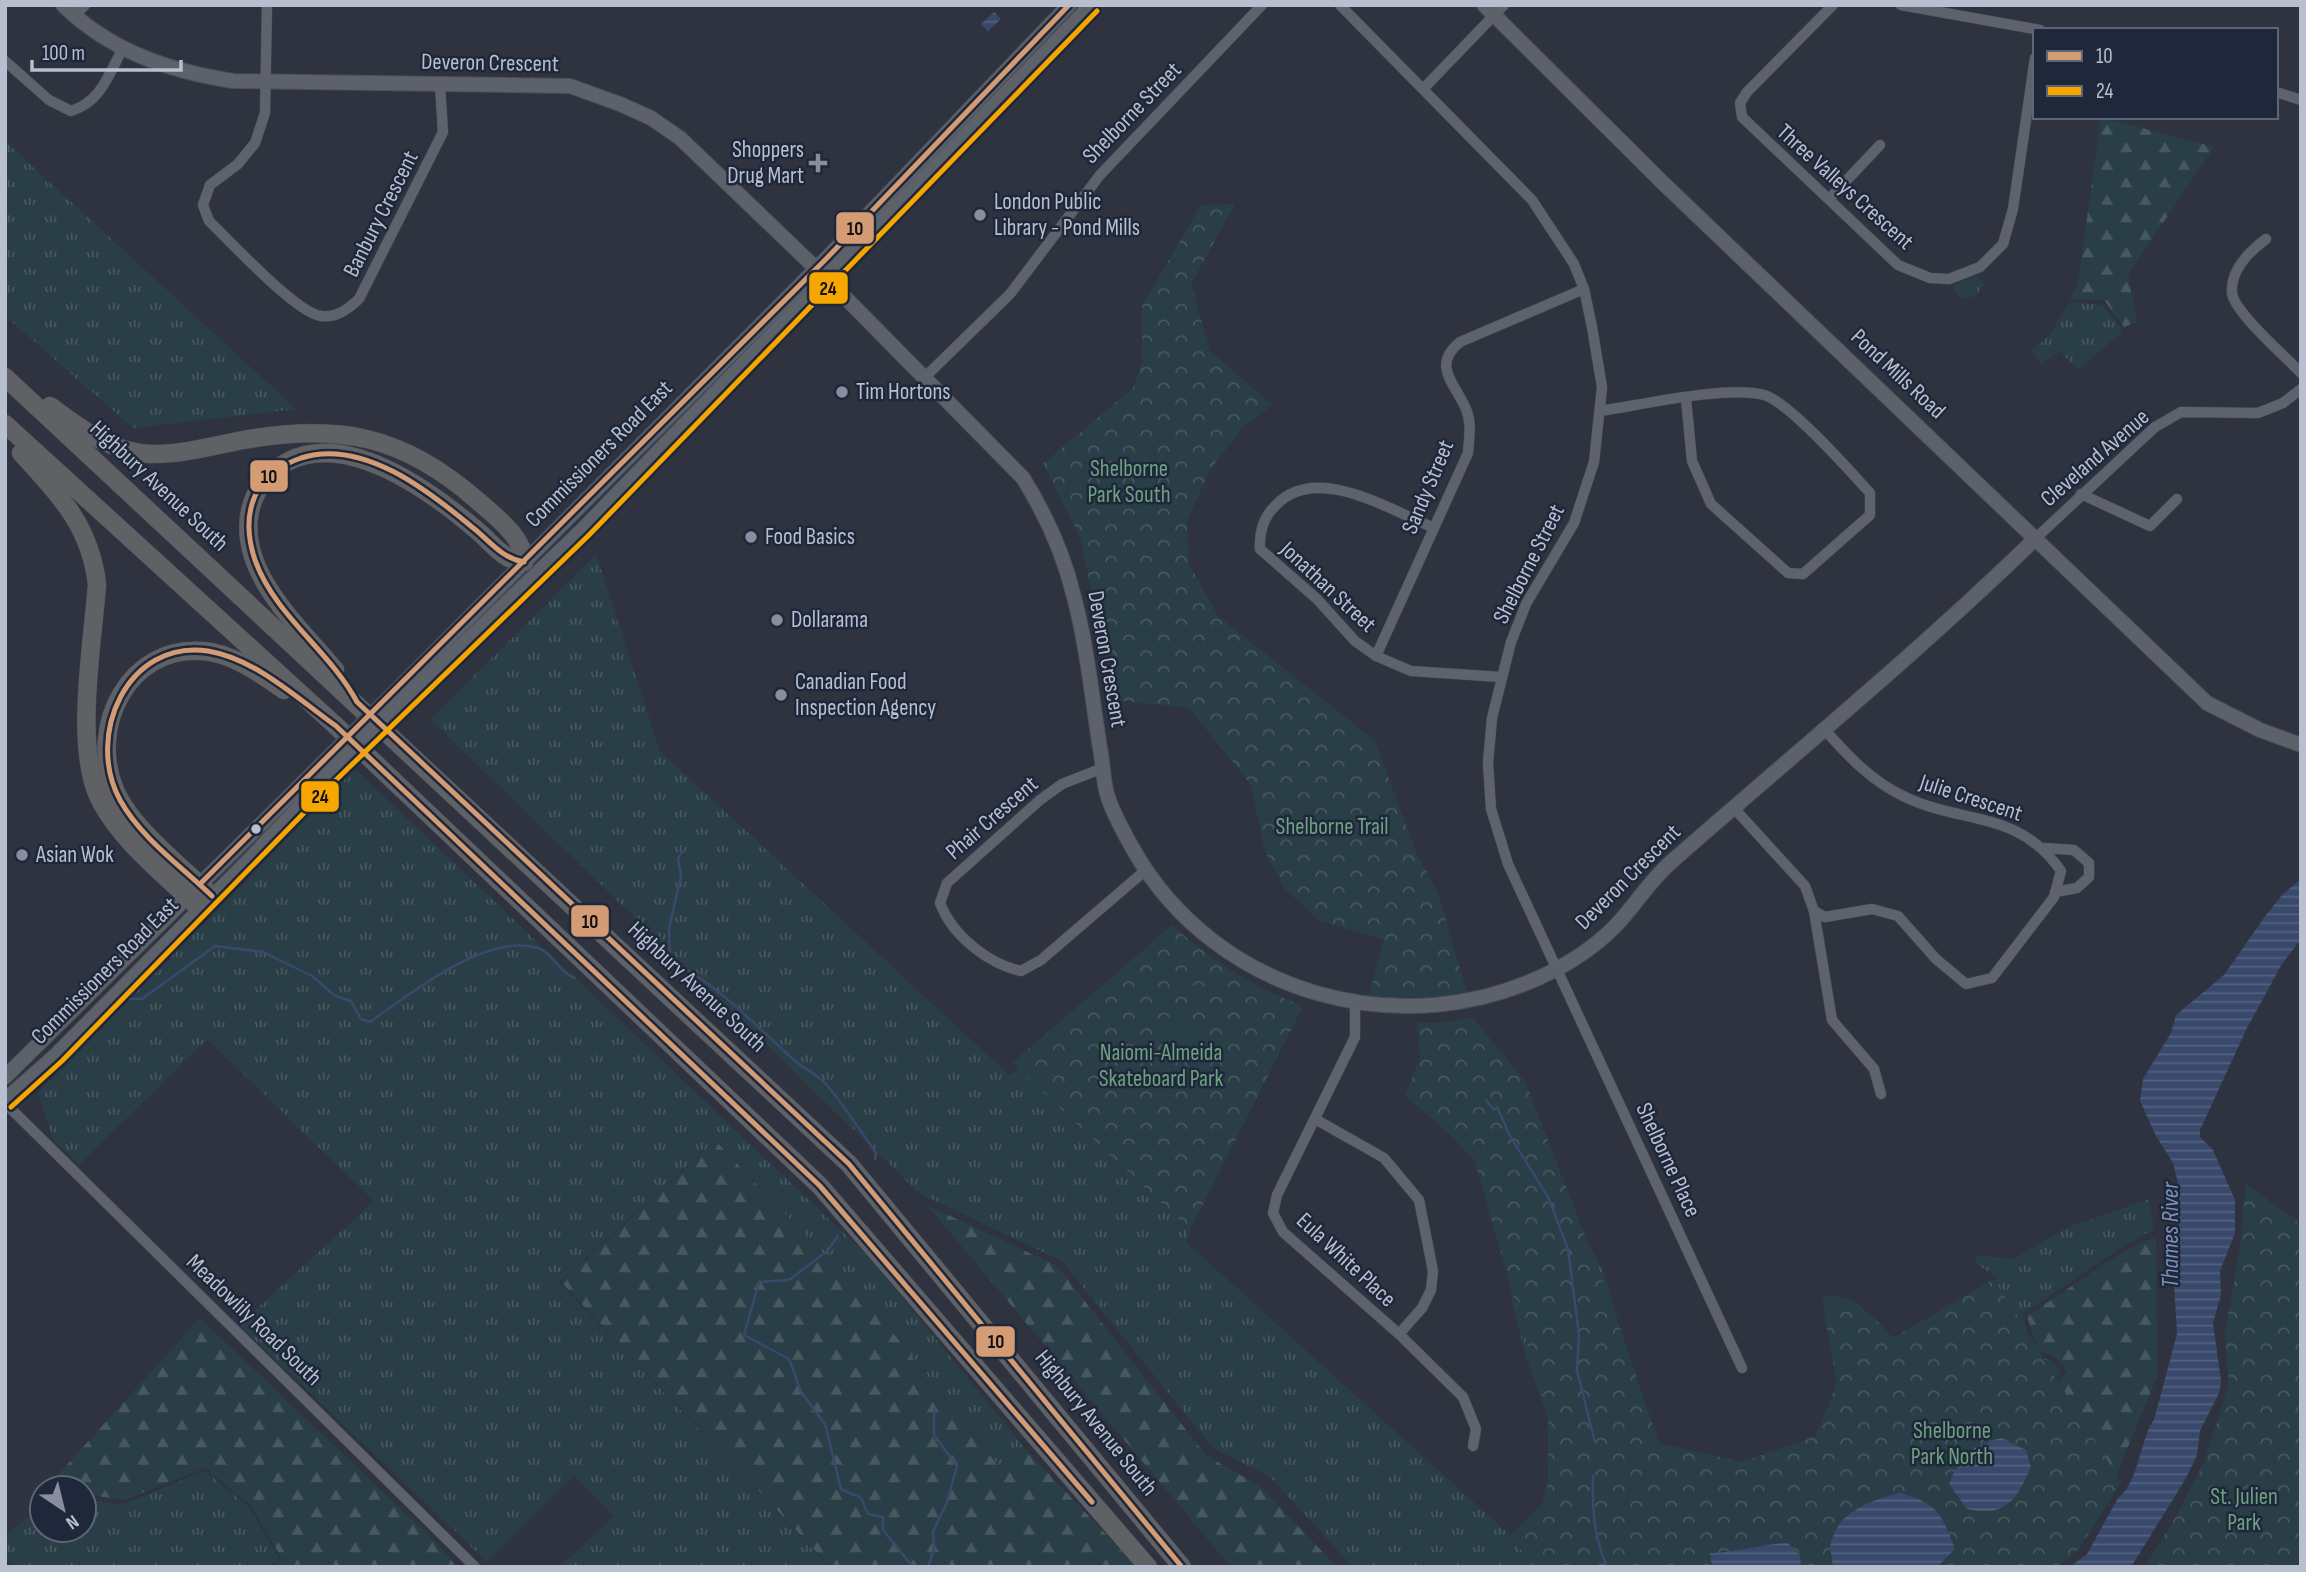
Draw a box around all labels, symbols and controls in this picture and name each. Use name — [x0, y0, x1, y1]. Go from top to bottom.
scale bar — [32, 28, 180, 72]
legend — [2033, 28, 2278, 119]
text: 100 m — [42, 41, 85, 66]
text: 10 — [2096, 44, 2113, 69]
street label: Deveron Crescent — [421, 48, 559, 78]
street label: Shelborne Street — [1077, 56, 1187, 170]
text: 24 — [2096, 79, 2114, 104]
street label: Three Valleys Crescent — [1771, 118, 1919, 256]
place label: Shoppers Drug Mart — [727, 136, 804, 190]
street label: Banbury Crescent — [337, 146, 425, 282]
marker: Shoppers Drug Mart — [810, 155, 826, 171]
place label: London Public Library - Pond Mills — [994, 188, 1140, 242]
marker: London Public Library - Pond Mills — [972, 207, 988, 223]
line badge: 10 — [835, 211, 875, 245]
text: 10 — [847, 218, 863, 241]
line badge: 24 — [808, 271, 849, 305]
text: 24 — [819, 278, 837, 301]
street label: Pond Mills Road — [1845, 323, 1951, 425]
street label: Commissioners Road East — [519, 374, 679, 534]
place label: Tim Hortons — [856, 378, 951, 406]
marker: Tim Hortons — [834, 384, 850, 400]
street label: Cleveland Avenue — [2035, 403, 2155, 513]
street label: Highbury Avenue South — [84, 415, 234, 557]
street label: Sandy Street — [1396, 436, 1460, 538]
park label: Shelborne Park South — [1087, 455, 1171, 509]
line badge: 10 — [249, 459, 289, 493]
text: 10 — [261, 466, 277, 489]
street label: Shelborne Street — [1487, 500, 1571, 628]
place label: Food Basics — [765, 523, 855, 551]
marker: Food Basics — [743, 529, 759, 545]
street label: Jonathan Street — [1274, 535, 1382, 638]
street label: Deveron Crescent — [1081, 589, 1133, 729]
place label: Dollarama — [791, 606, 868, 634]
marker: Dollarama — [769, 612, 785, 628]
place label: Canadian Food Inspection Agency — [795, 668, 936, 722]
marker: Canadian Food Inspection Agency — [773, 687, 789, 703]
street label: Julie Crescent — [1915, 768, 2026, 828]
street label: Phair Crescent — [940, 770, 1044, 866]
line badge: 24 — [300, 780, 340, 813]
text: 24 — [311, 786, 329, 809]
park label: Shelborne Trail — [1276, 813, 1388, 841]
street label: Deveron Crescent — [1569, 818, 1687, 936]
unlabelled marker — [249, 822, 263, 836]
place label: Asian Wok — [35, 841, 114, 869]
marker: Asian Wok — [14, 847, 30, 863]
street label: Commissioners Road East — [25, 891, 185, 1051]
line badge: 10 — [570, 904, 610, 938]
text: 10 — [582, 911, 598, 934]
street label: Highbury Avenue South — [622, 916, 772, 1058]
park label: Naiomi-Almeida Skateboard Park — [1099, 1039, 1224, 1093]
street label: Shelborne Place — [1629, 1098, 1707, 1222]
water label: Thames River — [2156, 1181, 2185, 1288]
street label: Eula White Place — [1290, 1207, 1402, 1313]
street label: Meadowlily Road South — [180, 1248, 328, 1392]
line badge: 10 — [975, 1325, 1016, 1358]
text: 10 — [988, 1331, 1004, 1354]
street label: Highbury Avenue South — [1029, 1345, 1163, 1501]
park label: Shelborne Park North — [1911, 1417, 1993, 1471]
north arrow — [28, 1474, 98, 1544]
park label: St. Julien Park — [2210, 1483, 2278, 1537]
text: N — [61, 1509, 83, 1534]

